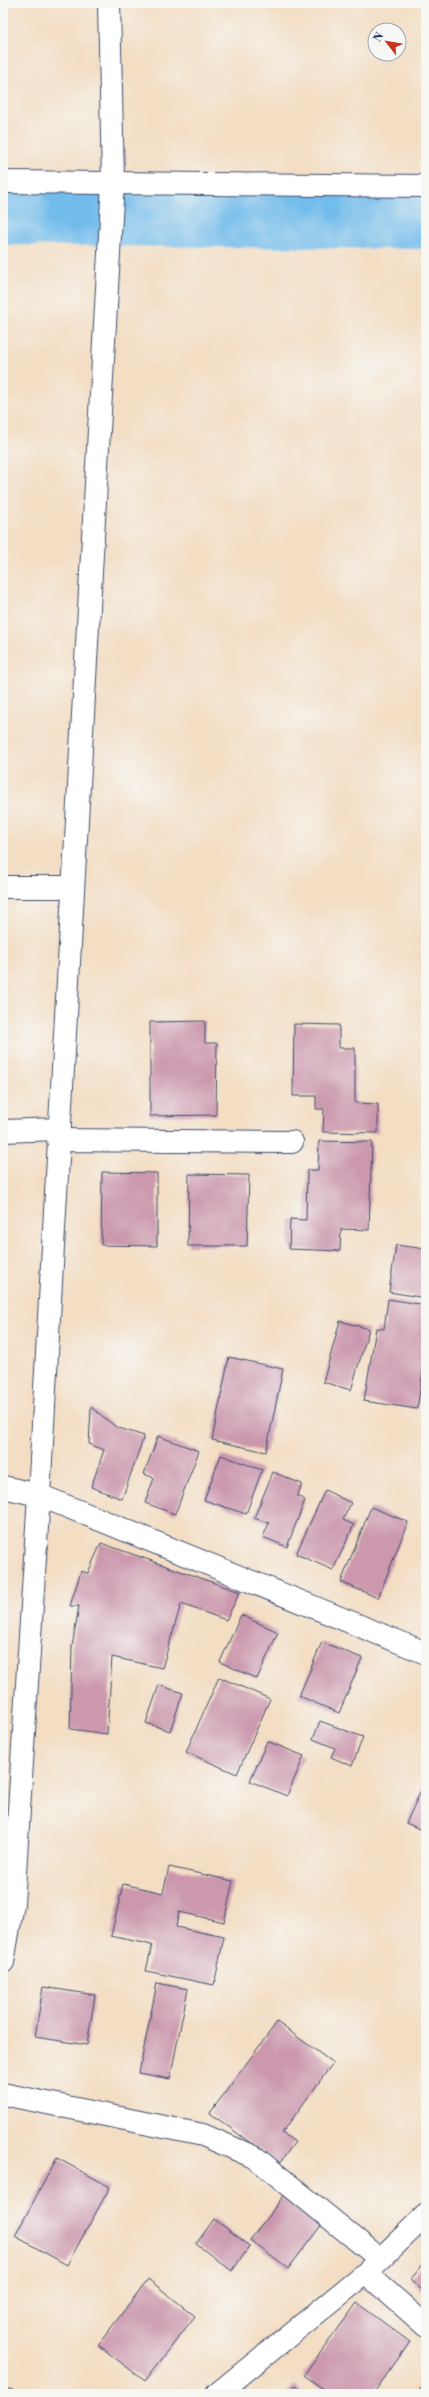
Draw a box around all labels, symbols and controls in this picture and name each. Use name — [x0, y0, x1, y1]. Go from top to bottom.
north arrow — [367, 22, 407, 62]
text: N — [371, 30, 388, 45]

